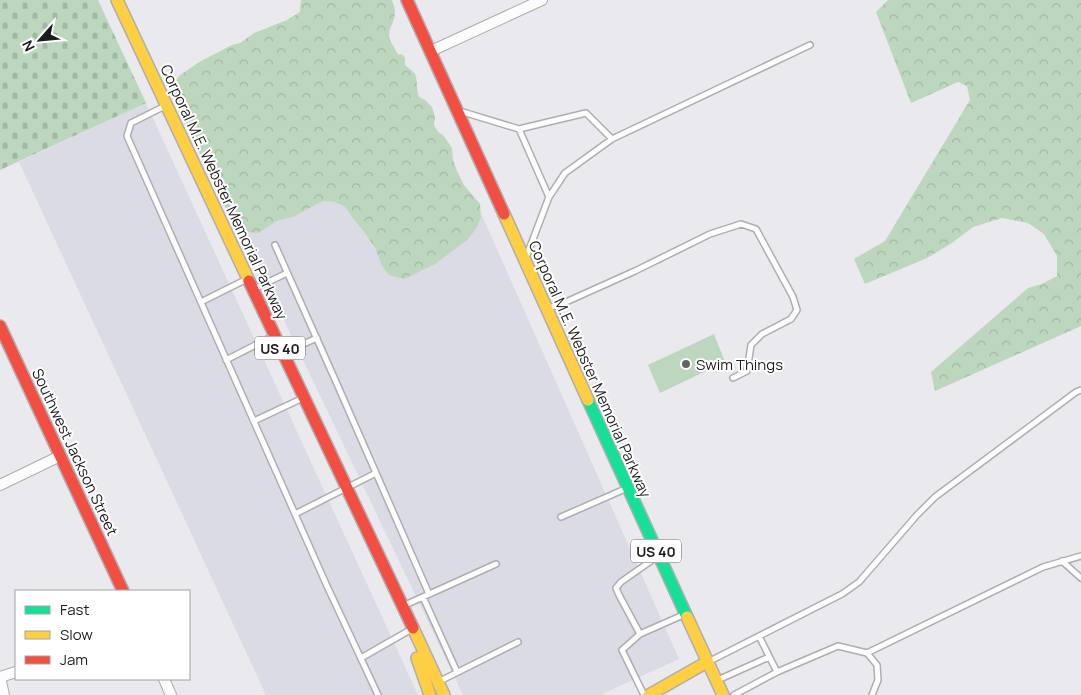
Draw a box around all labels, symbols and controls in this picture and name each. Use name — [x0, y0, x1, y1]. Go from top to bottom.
north arrow — [15, 15, 65, 65]
text: N — [17, 37, 39, 55]
street label: Corporal M.E. Webster Memorial Parkway — [156, 61, 293, 323]
street label: Corporal M.E. Webster Memorial Parkway — [524, 237, 656, 501]
road number: US 40 — [255, 336, 305, 359]
place label: Swim Things — [696, 354, 783, 375]
marker: Swim Things — [680, 358, 692, 370]
street label: Southwest Jackson Street — [27, 365, 123, 539]
road number: US 40 — [631, 540, 681, 562]
legend — [15, 590, 190, 680]
text: Fast — [60, 599, 89, 620]
text: Slow — [60, 624, 93, 645]
text: Jam — [60, 649, 88, 670]

